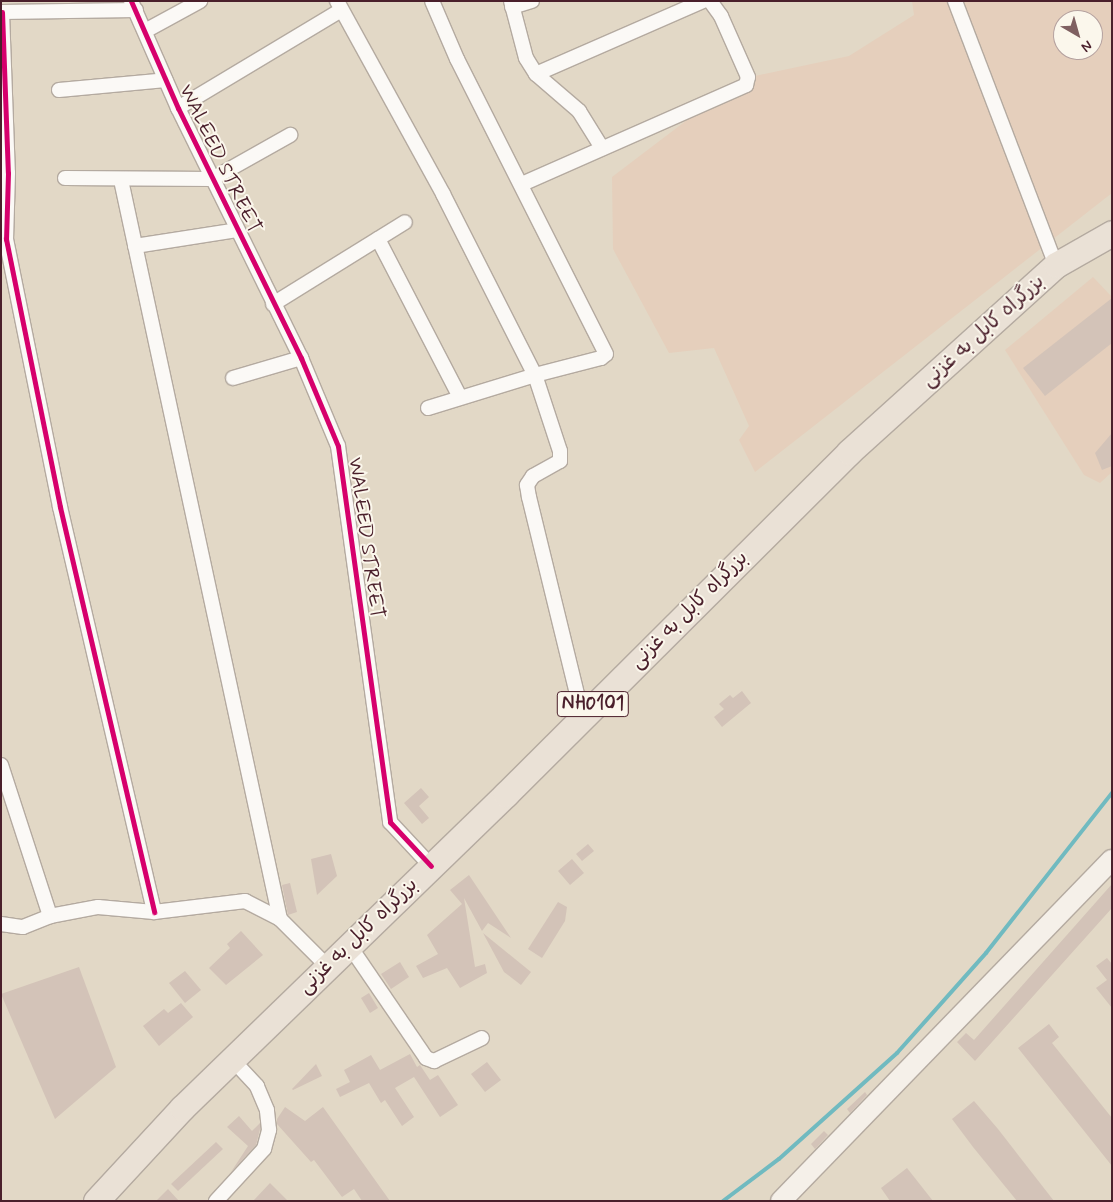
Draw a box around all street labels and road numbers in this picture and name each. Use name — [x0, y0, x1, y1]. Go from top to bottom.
street label: WALEED STREET — [174, 81, 266, 237]
street label: بزرگراه کابل به غزنی — [917, 270, 1049, 392]
street label: WALEED STREET — [343, 456, 389, 620]
street label: بزرگراه کابل به غزنی — [625, 546, 753, 674]
road number: NH0101 — [557, 688, 629, 721]
street label: بزرگراه کابل به غزنی — [293, 873, 423, 999]

